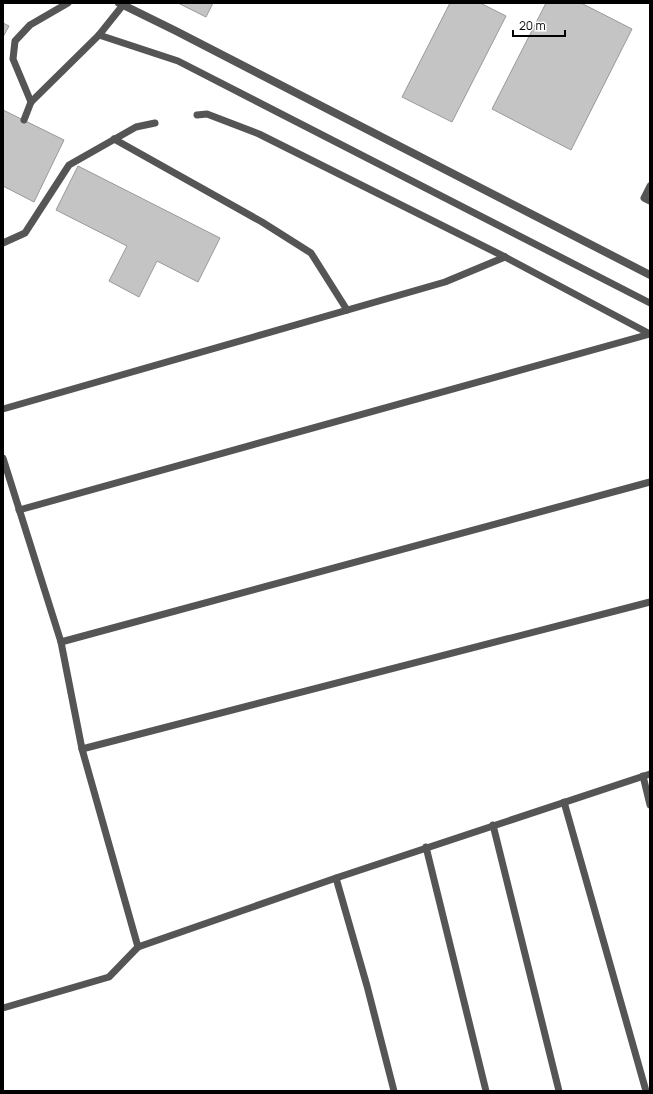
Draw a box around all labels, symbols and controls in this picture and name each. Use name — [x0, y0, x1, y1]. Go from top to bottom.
scale bar — [513, 12, 565, 38]
text: 20 m — [519, 17, 546, 34]

